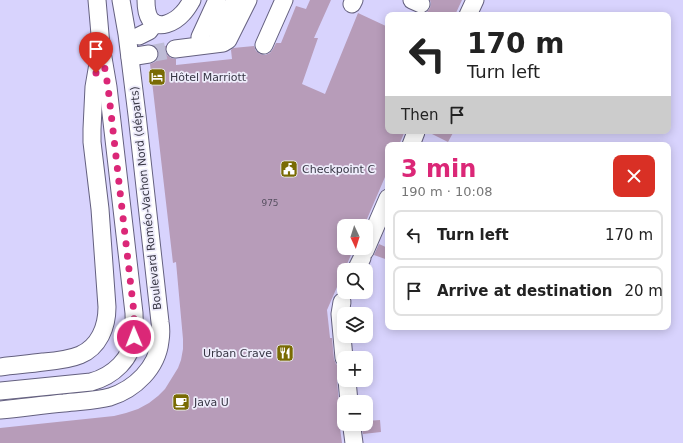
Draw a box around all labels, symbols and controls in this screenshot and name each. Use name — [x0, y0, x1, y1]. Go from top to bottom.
text: 170 m — [467, 27, 564, 60]
icon: left — [401, 28, 453, 80]
pin — [79, 32, 113, 73]
icon: arrive — [85, 38, 107, 60]
text: Turn left — [467, 61, 540, 82]
hotel icon: Hôtel Marriott — [147, 67, 167, 87]
place label: Hôtel Marriott — [170, 71, 247, 84]
street label: Boulevard Roméo-Vachon Nord (départs) — [128, 86, 164, 310]
icon: arrive — [446, 104, 468, 126]
text: Then — [401, 106, 438, 124]
text: 3 min — [401, 155, 476, 183]
button: close — [613, 155, 655, 197]
public building icon: Checkpoint C — [279, 159, 299, 179]
place label: Checkpoint C — [302, 163, 375, 176]
text: 190 m · 10:08 — [401, 184, 492, 199]
house number: 975 — [261, 198, 279, 208]
north arrow — [337, 219, 373, 255]
map controls — [337, 219, 373, 431]
icon: left — [403, 224, 425, 246]
text: Turn left — [437, 226, 509, 244]
text: 170 m — [605, 226, 653, 244]
button: search — [337, 263, 373, 299]
icon: arrive — [403, 280, 425, 302]
text: Arrive at destination — [437, 282, 612, 300]
text: 20 m — [624, 282, 663, 300]
button: layers — [337, 307, 373, 343]
position arrow — [113, 316, 155, 358]
restaurant icon: Urban Crave — [275, 343, 295, 363]
place label: Urban Crave — [203, 347, 272, 360]
button: + — [337, 351, 373, 387]
cafe icon: Java U — [171, 392, 191, 412]
button: − — [337, 395, 373, 431]
place label: Java U — [193, 396, 229, 409]

